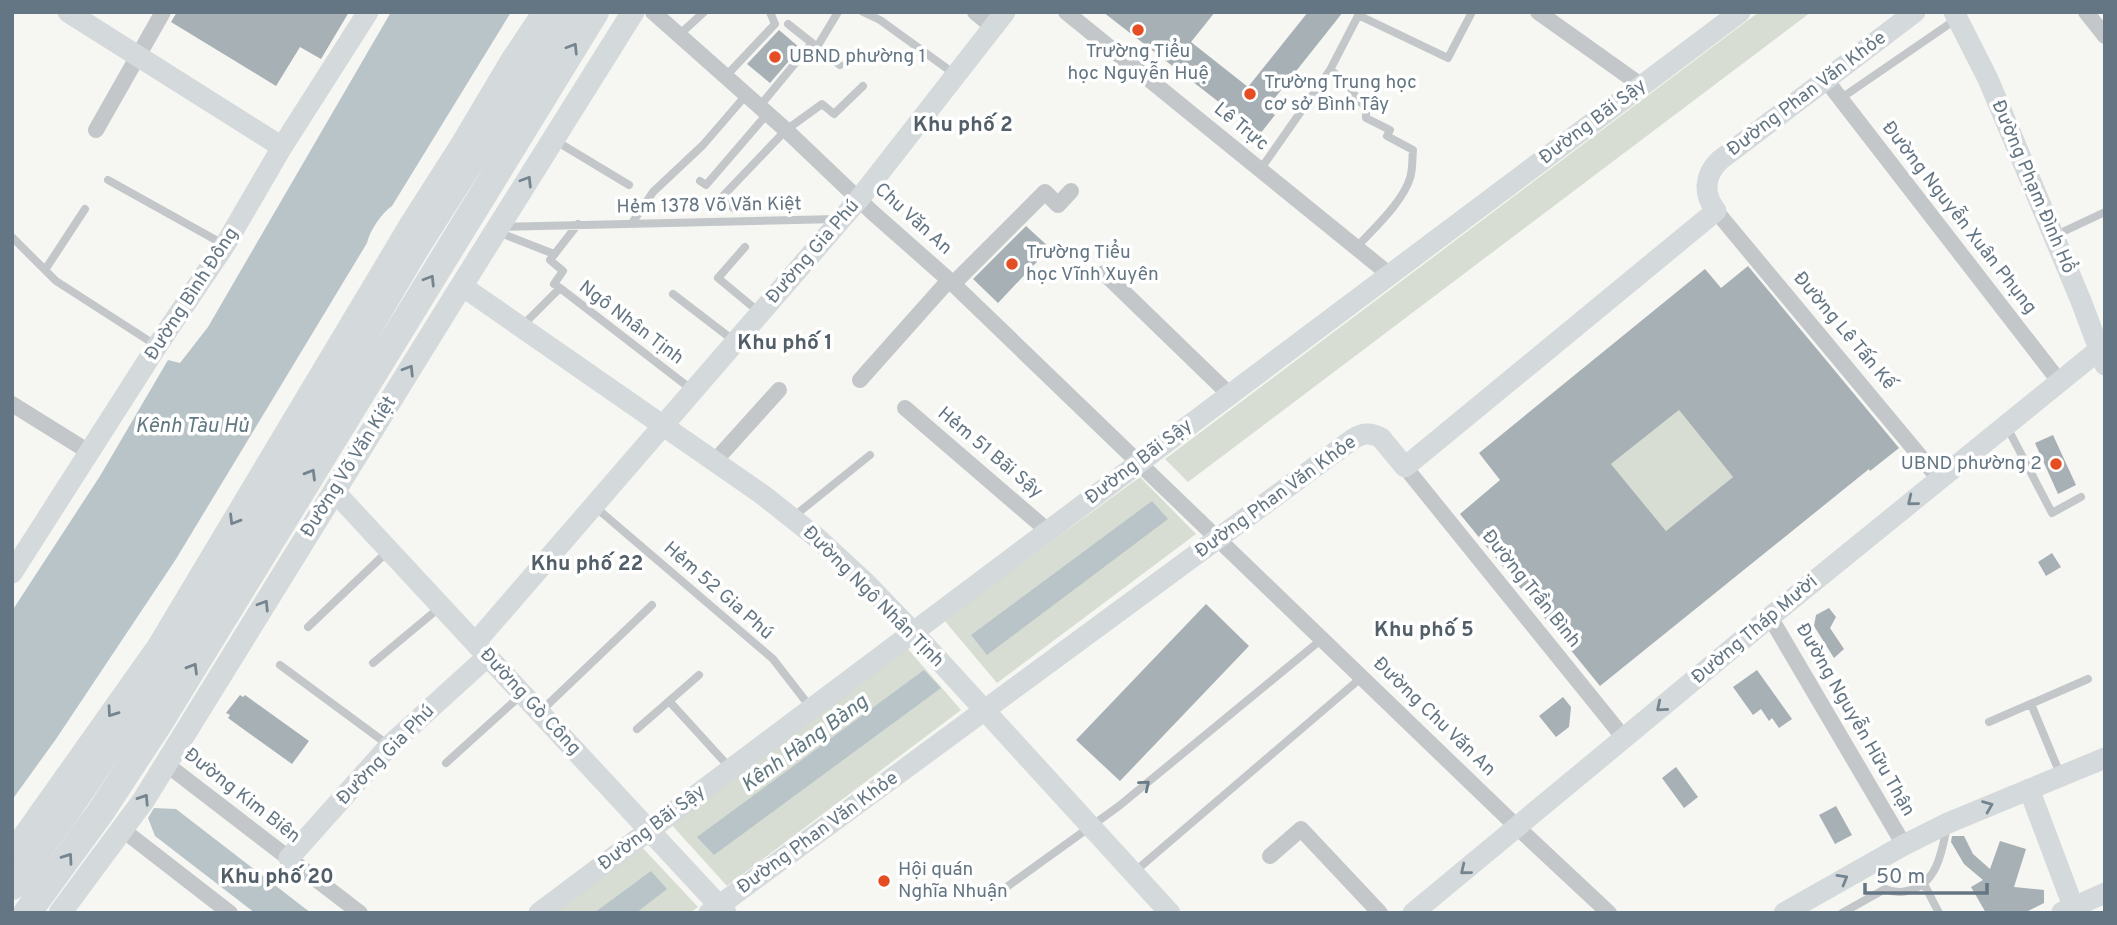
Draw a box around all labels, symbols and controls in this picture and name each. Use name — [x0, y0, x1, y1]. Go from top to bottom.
marker: Trường Tiểu học Nguyễn Huệ — [1130, 22, 1146, 38]
street label: Đường Phan Văn Khỏe — [1723, 26, 1891, 162]
place label: Trường Tiểu học Nguyễn Huệ — [1067, 37, 1209, 86]
one-way arrow — [564, 42, 577, 55]
place label: UBND phường 1 — [789, 45, 926, 69]
marker: UBND phường 1 — [767, 49, 783, 65]
place label: Trường Trung học cơ sở Bình Tây — [1264, 71, 1417, 117]
street label: Đường Bãi Sậy — [1535, 74, 1651, 170]
marker: Trường Trung học cơ sở Bình Tây — [1242, 86, 1258, 102]
street label: Đường Phạm Đình Hổ — [1986, 96, 2083, 277]
street label: Lê Trực — [1209, 98, 1273, 156]
district label: Khu phố 2 — [913, 112, 1013, 139]
street label: Đường Nguyễn Xuân Phụng — [1876, 116, 2043, 319]
one-way arrow — [519, 175, 532, 188]
street label: Chu Văn An — [869, 178, 957, 260]
street label: Hẻm 1378 Võ Văn Kiệt — [616, 192, 802, 220]
street label: Đường Gia Phú — [761, 195, 865, 309]
street label: Đường Bình Đông — [140, 223, 244, 365]
place label: Trường Tiểu học Vĩnh Xuyên — [1026, 238, 1159, 287]
marker: Trường Tiểu học Vĩnh Xuyên — [1004, 256, 1020, 272]
street label: Đường Lê Tấn Kế — [1788, 267, 1902, 397]
one-way arrow — [422, 274, 435, 287]
street label: Ngô Nhân Tịnh — [574, 276, 688, 370]
district label: Khu phố 1 — [737, 330, 833, 357]
one-way arrow — [401, 365, 414, 378]
street label: Đường Võ Văn Kiệt — [296, 392, 402, 542]
street label: Hẻm 51 Bãi Sậy — [932, 402, 1048, 504]
water label: Kênh Tàu Hủ — [135, 413, 249, 440]
street label: Đường Bãi Sậy — [1081, 414, 1197, 510]
street label: Đường Phan Văn Khỏe — [1191, 430, 1361, 564]
place label: UBND phường 2 — [1901, 452, 2042, 476]
marker: UBND phường 2 — [2048, 456, 2064, 472]
one-way arrow — [303, 468, 316, 481]
one-way arrow — [1908, 492, 1920, 505]
one-way arrow — [229, 512, 242, 525]
street label: Đường Ngô Nhân Tịnh — [797, 521, 949, 673]
street label: Đường Trần Bình — [1476, 525, 1586, 653]
street label: Hẻm 52 Gia Phú — [658, 537, 778, 645]
district label: Khu phố 22 — [531, 551, 643, 578]
street label: Đường Tháp Mười — [1687, 570, 1823, 690]
one-way arrow — [255, 600, 268, 613]
district label: Khu phố 5 — [1374, 617, 1474, 644]
street label: Đường Nguyễn Hữu Thận — [1790, 619, 1921, 821]
street label: Đường Gò Công — [474, 643, 586, 761]
street label: Đường Chu Văn An — [1368, 652, 1500, 782]
one-way arrow — [184, 662, 197, 675]
water label: Kênh Hàng Bàng — [736, 689, 874, 799]
one-way arrow — [1657, 699, 1670, 711]
street label: Đường Gia Phú — [332, 700, 440, 810]
one-way arrow — [108, 704, 120, 717]
street label: Đường Kim Biên — [179, 743, 305, 849]
street label: Đường Phan Văn Khỏe — [733, 766, 903, 900]
street label: Đường Bãi Sậy — [594, 780, 710, 876]
one-way arrow — [1136, 781, 1149, 793]
one-way arrow — [136, 793, 149, 806]
one-way arrow — [1981, 800, 1994, 814]
scale bar — [1865, 852, 1988, 896]
one-way arrow — [60, 853, 72, 866]
place label: Hội quán Nghĩa Nhuận — [898, 858, 1008, 904]
one-way arrow — [1460, 862, 1473, 874]
district label: Khu phố 20 — [220, 864, 334, 891]
text: 50 m — [1876, 864, 1925, 891]
marker: Hội quán Nghĩa Nhuận — [876, 873, 892, 889]
one-way arrow — [1836, 874, 1849, 887]

